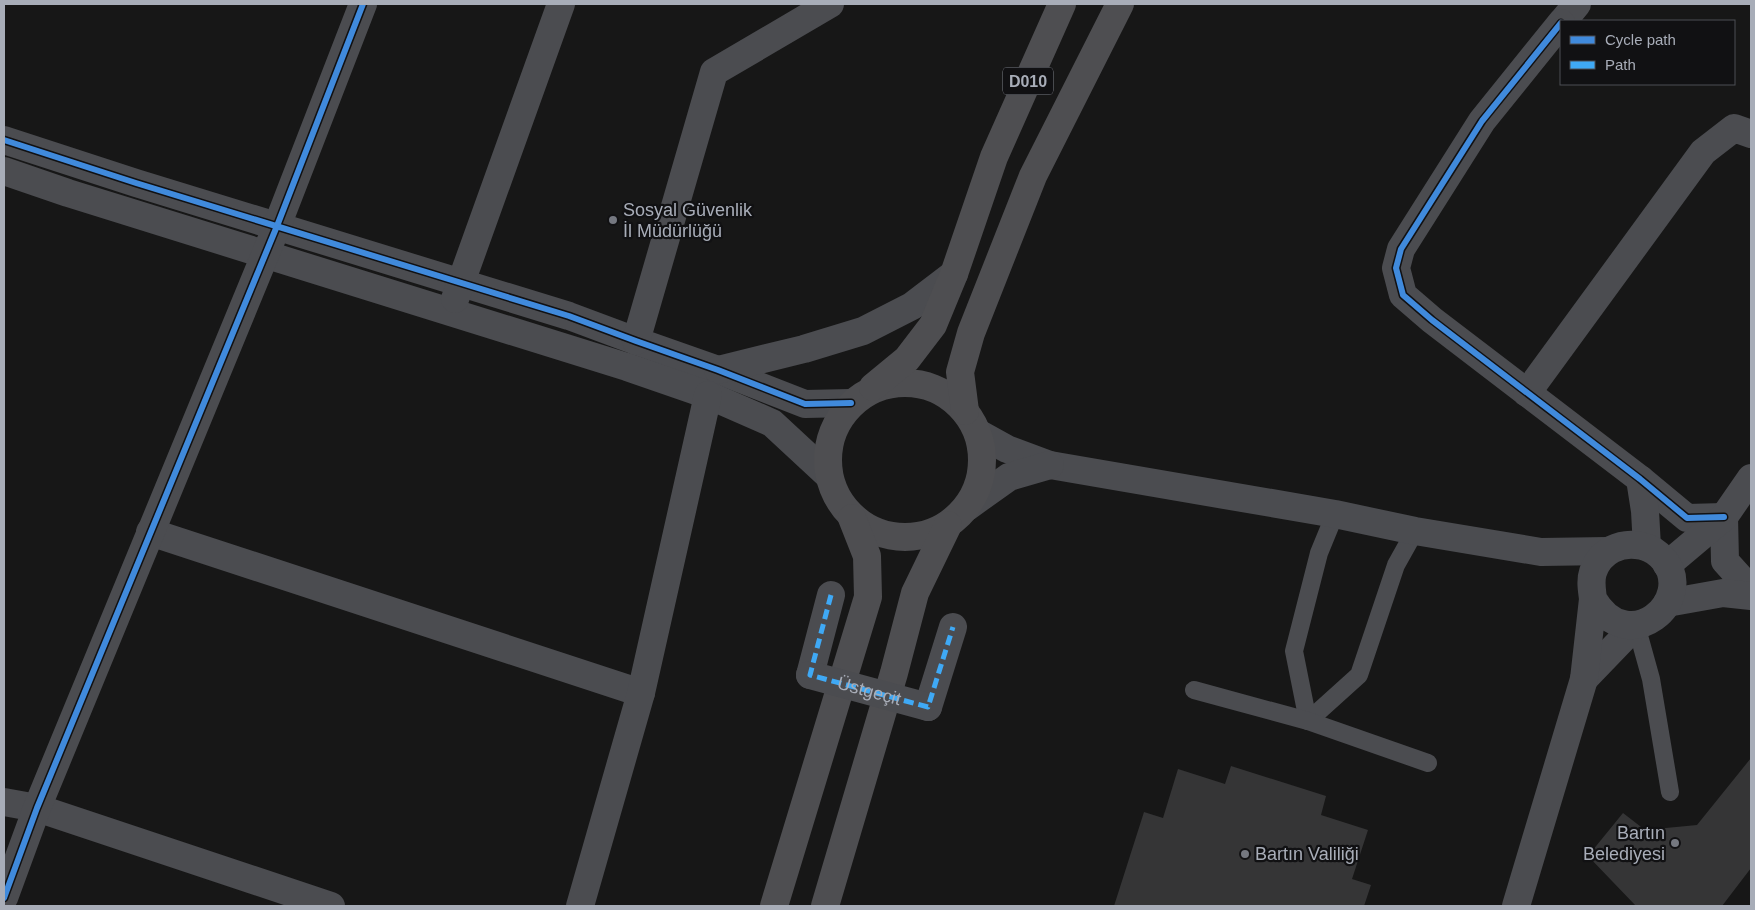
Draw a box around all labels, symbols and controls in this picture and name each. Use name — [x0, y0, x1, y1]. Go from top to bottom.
legend — [1560, 20, 1735, 85]
text: Cycle path — [1605, 31, 1676, 48]
text: Path — [1605, 56, 1636, 73]
road number: D010 — [1003, 68, 1053, 94]
place label: Sosyal Güvenlik İl Müdürlüğü — [623, 200, 753, 241]
marker: Sosyal Güvenlik İl Müdürlüğü — [607, 214, 619, 226]
street label: Üstgeçit — [835, 673, 903, 709]
place label: Bartın Belediyesi — [1583, 823, 1665, 864]
marker: Bartın Belediyesi — [1669, 837, 1681, 849]
place label: Bartın Valiliği — [1255, 844, 1359, 864]
marker: Bartın Valiliği — [1239, 848, 1251, 860]

